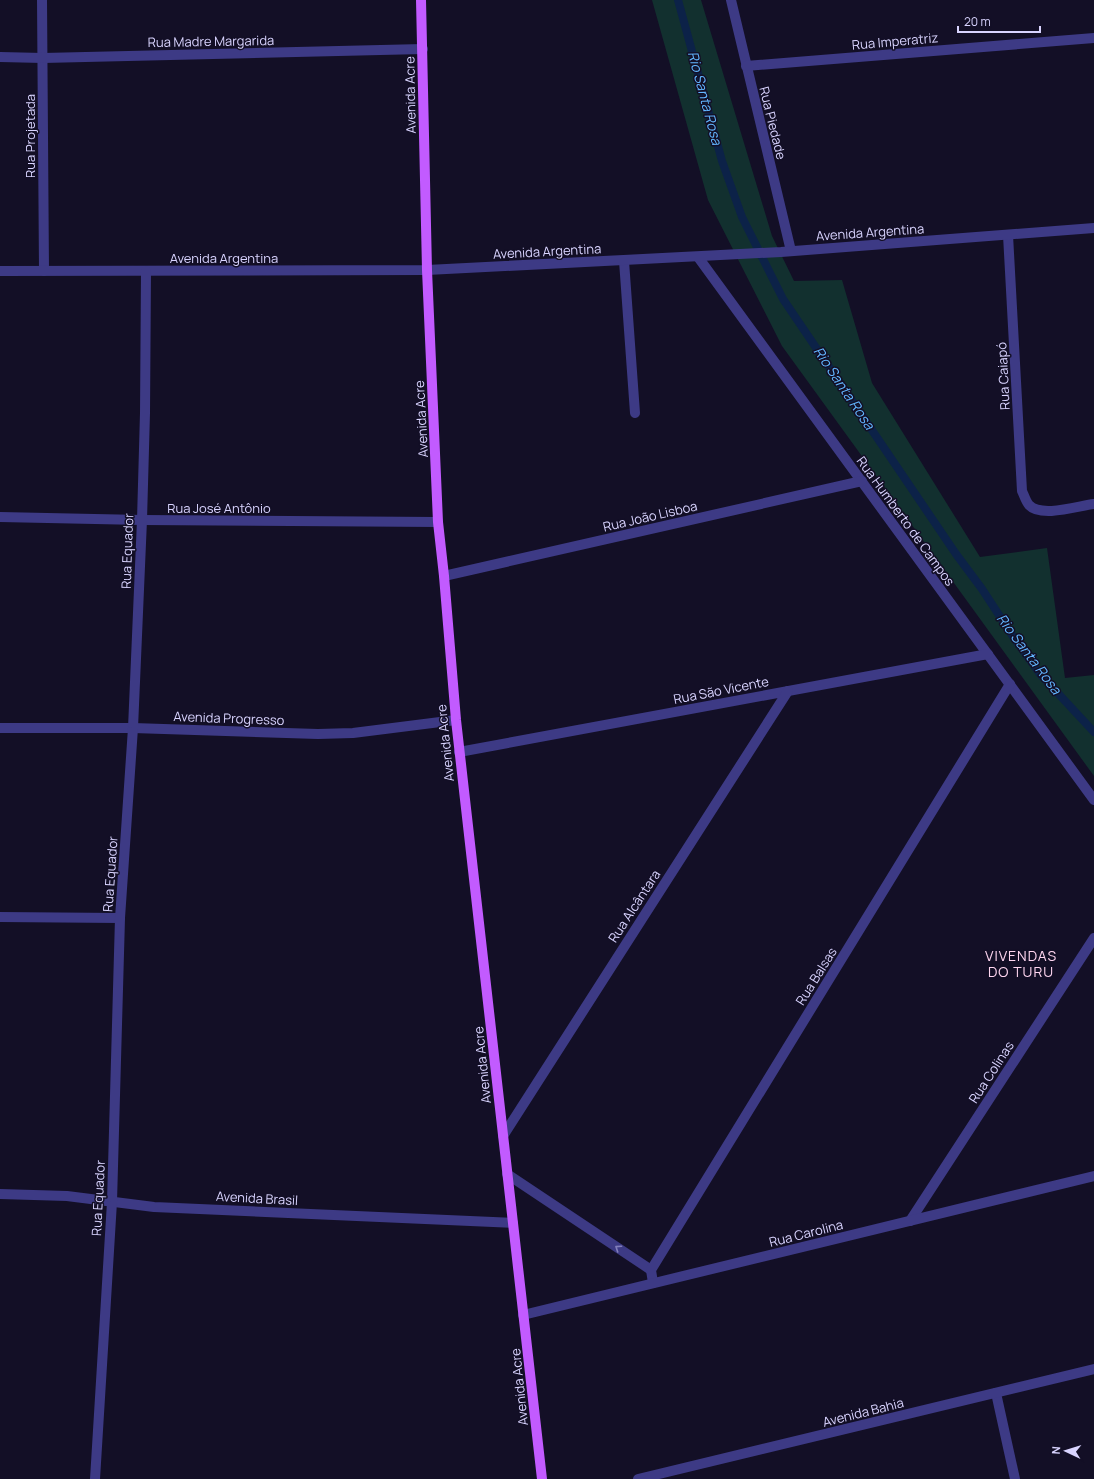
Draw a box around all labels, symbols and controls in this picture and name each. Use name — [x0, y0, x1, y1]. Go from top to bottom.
scale bar — [958, 8, 1040, 34]
text: 20 m — [964, 13, 991, 30]
street label: Rua Imperatriz — [851, 28, 939, 54]
street label: Rua Madre Margarida — [148, 31, 274, 51]
water label: Rio Santa Rosa — [684, 49, 727, 148]
street label: Avenida Acre — [400, 56, 420, 134]
street label: Rua Piedade — [755, 85, 791, 162]
street label: Rua Projetada — [21, 94, 39, 178]
street label: Avenida Argentina — [815, 219, 925, 245]
street label: Avenida Argentina — [492, 239, 602, 263]
street label: Avenida Argentina — [170, 249, 278, 267]
street label: Rua Caiapó — [992, 341, 1014, 410]
water label: Rio Santa Rosa — [810, 343, 880, 434]
street label: Avenida Acre — [410, 380, 432, 458]
street label: Rua Humberto de Campos — [853, 453, 959, 590]
street label: Rua João Lisboa — [601, 496, 699, 536]
street label: Rua José Antônio — [167, 499, 271, 517]
street label: Rua Equador — [117, 512, 137, 589]
water label: Rio Santa Rosa — [993, 610, 1067, 699]
street label: Rua São Vicente — [672, 672, 771, 708]
street label: Avenida Acre — [432, 703, 458, 782]
street label: Avenida Progresso — [173, 707, 285, 729]
street label: Rua Equador — [98, 835, 122, 912]
street label: Rua Alcântara — [604, 866, 664, 946]
street label: Rua Balsas — [791, 944, 841, 1008]
district label: VIVENDAS DO TURU — [985, 946, 1057, 981]
street label: Avenida Acre — [469, 1025, 495, 1104]
street label: Rua Colinas — [964, 1037, 1018, 1106]
street label: Rua Equador — [87, 1159, 109, 1236]
street label: Avenida Brasil — [215, 1187, 299, 1209]
street label: Rua Carolina — [767, 1215, 845, 1251]
one-way arrow — [615, 1246, 622, 1253]
street label: Avenida Acre — [506, 1347, 532, 1426]
street label: Avenida Bahia — [821, 1393, 905, 1431]
north arrow — [1046, 1431, 1086, 1471]
text: N — [1048, 1446, 1063, 1455]

